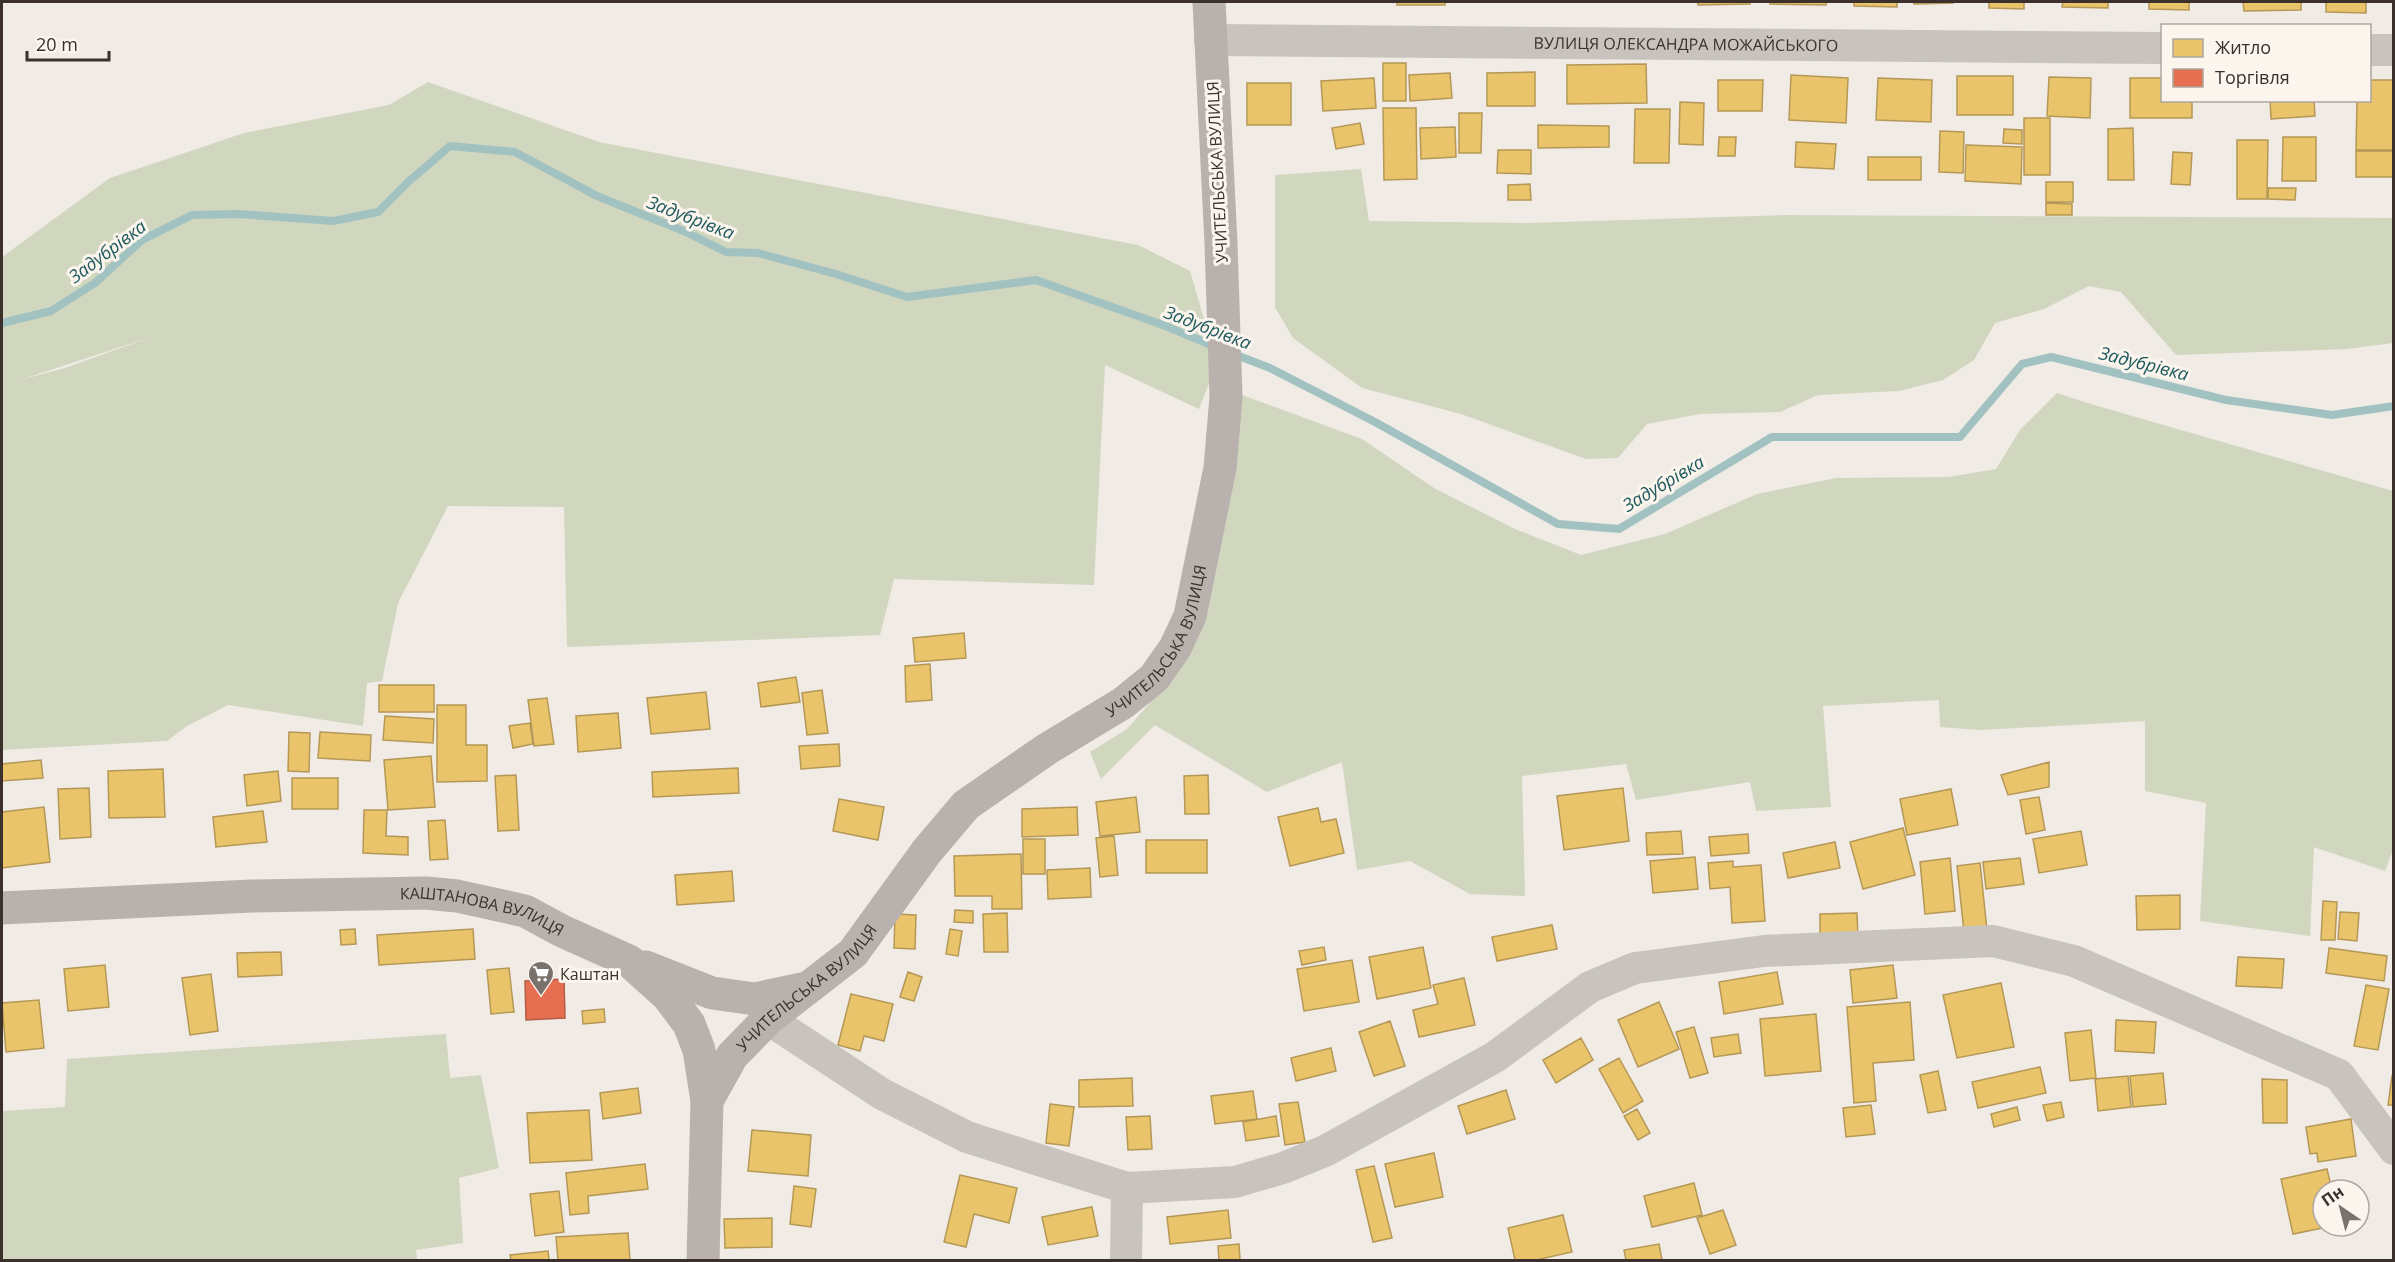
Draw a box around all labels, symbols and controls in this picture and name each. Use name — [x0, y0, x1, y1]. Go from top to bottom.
scale bar — [27, 24, 110, 62]
legend — [2161, 24, 2371, 102]
text: 20 m — [36, 32, 78, 56]
street label: ВУЛИЦЯ ОЛЕКСАНДРА МОЖАЙСЬКОГО — [1534, 32, 1838, 56]
text: Житло — [2215, 35, 2271, 59]
text: Торгівля — [2215, 65, 2290, 89]
street label: УЧИТЕЛЬСЬКА ВУЛИЦЯ — [1201, 81, 1233, 263]
water label: Задубрівка — [643, 189, 738, 245]
water label: Задубрівка — [62, 214, 151, 289]
water label: Задубрівка — [1160, 299, 1255, 355]
water label: Задубрівка — [2096, 340, 2191, 386]
water label: Задубрівка — [1617, 449, 1708, 517]
street label: УЧИТЕЛЬСЬКА ВУЛИЦЯ — [1102, 563, 1211, 722]
street label: КАШТАНОВА ВУЛИЦЯ — [400, 881, 568, 941]
street label: УЧИТЕЛЬСЬКА ВУЛИЦЯ — [731, 920, 881, 1056]
supermarket icon: Каштан — [526, 959, 556, 997]
place label: Каштан — [560, 963, 619, 985]
north arrow — [2311, 1178, 2371, 1238]
text: Пн — [2317, 1180, 2348, 1211]

